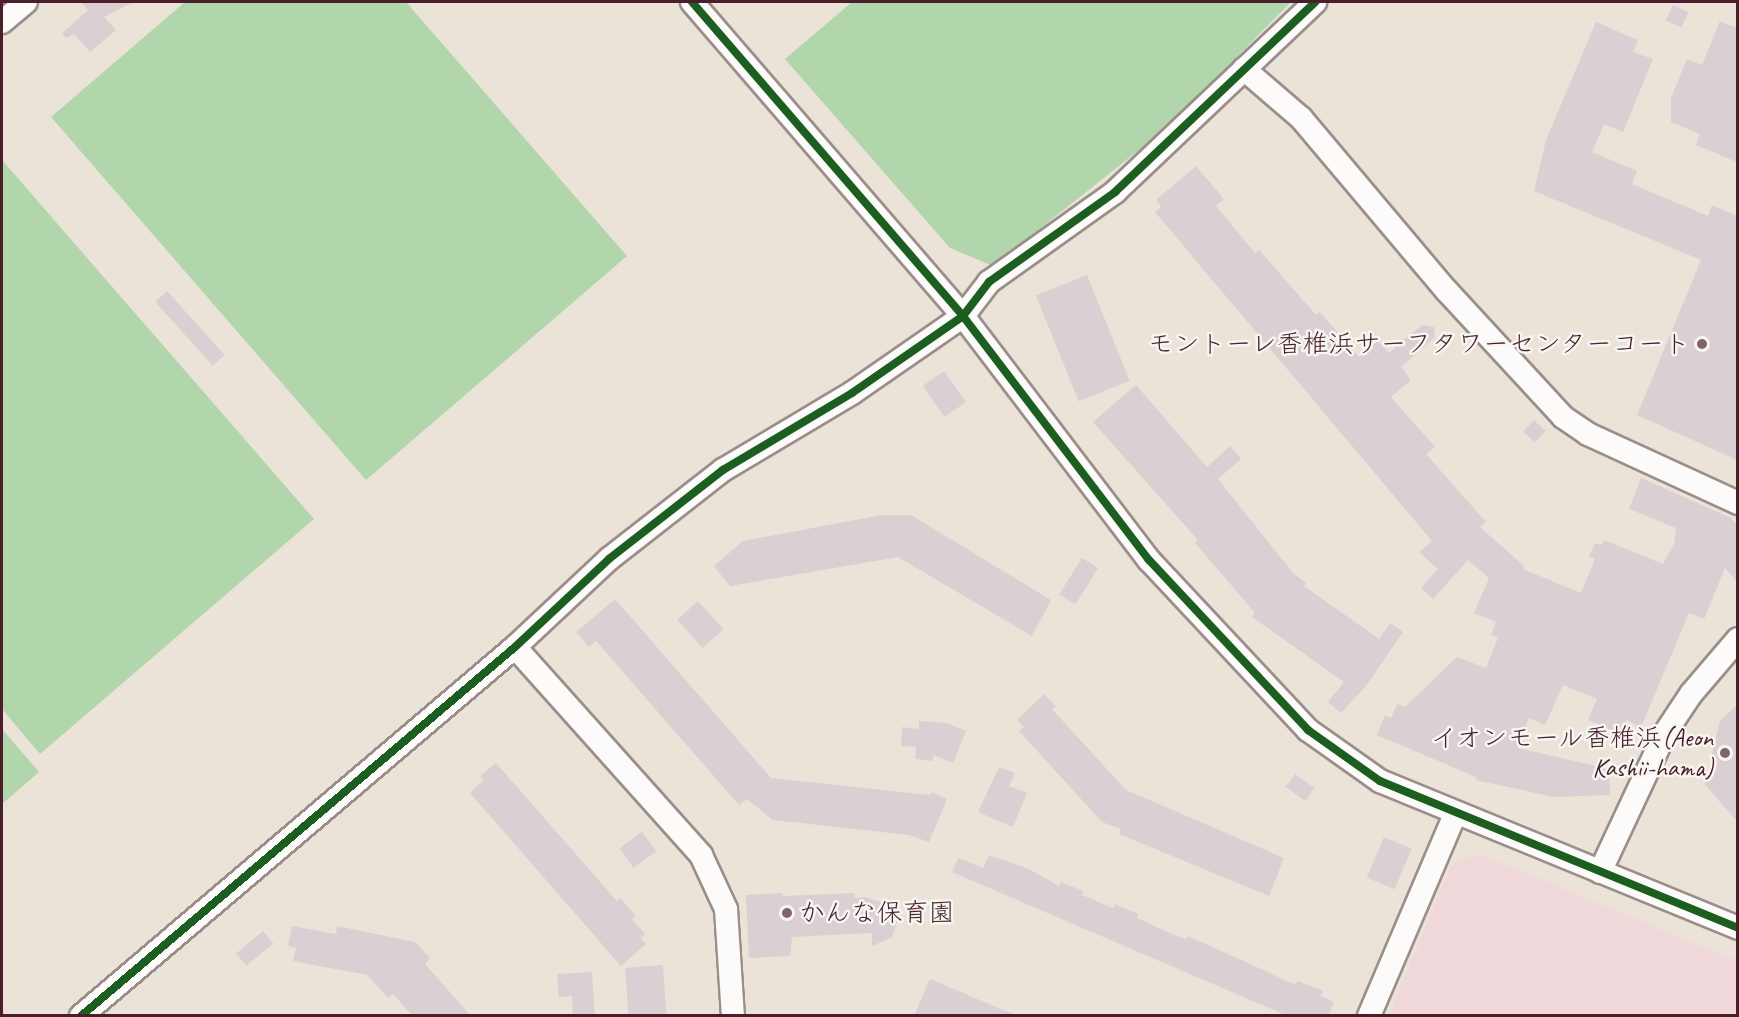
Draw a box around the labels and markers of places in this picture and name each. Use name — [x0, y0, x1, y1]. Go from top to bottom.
place label: モントーレ香椎浜サーフタワーセンターコート — [1144, 328, 1690, 360]
marker: モントーレ香椎浜サーフタワーセンターコート — [1695, 337, 1709, 351]
place label: イオンモール香椎浜(Aeon Kashii-hama) — [1428, 722, 1713, 784]
marker: イオンモール香椎浜(Aeon Kashii-hama) — [1718, 746, 1732, 760]
place label: かんな保育園 — [799, 897, 955, 929]
marker: かんな保育園 — [780, 906, 794, 920]

